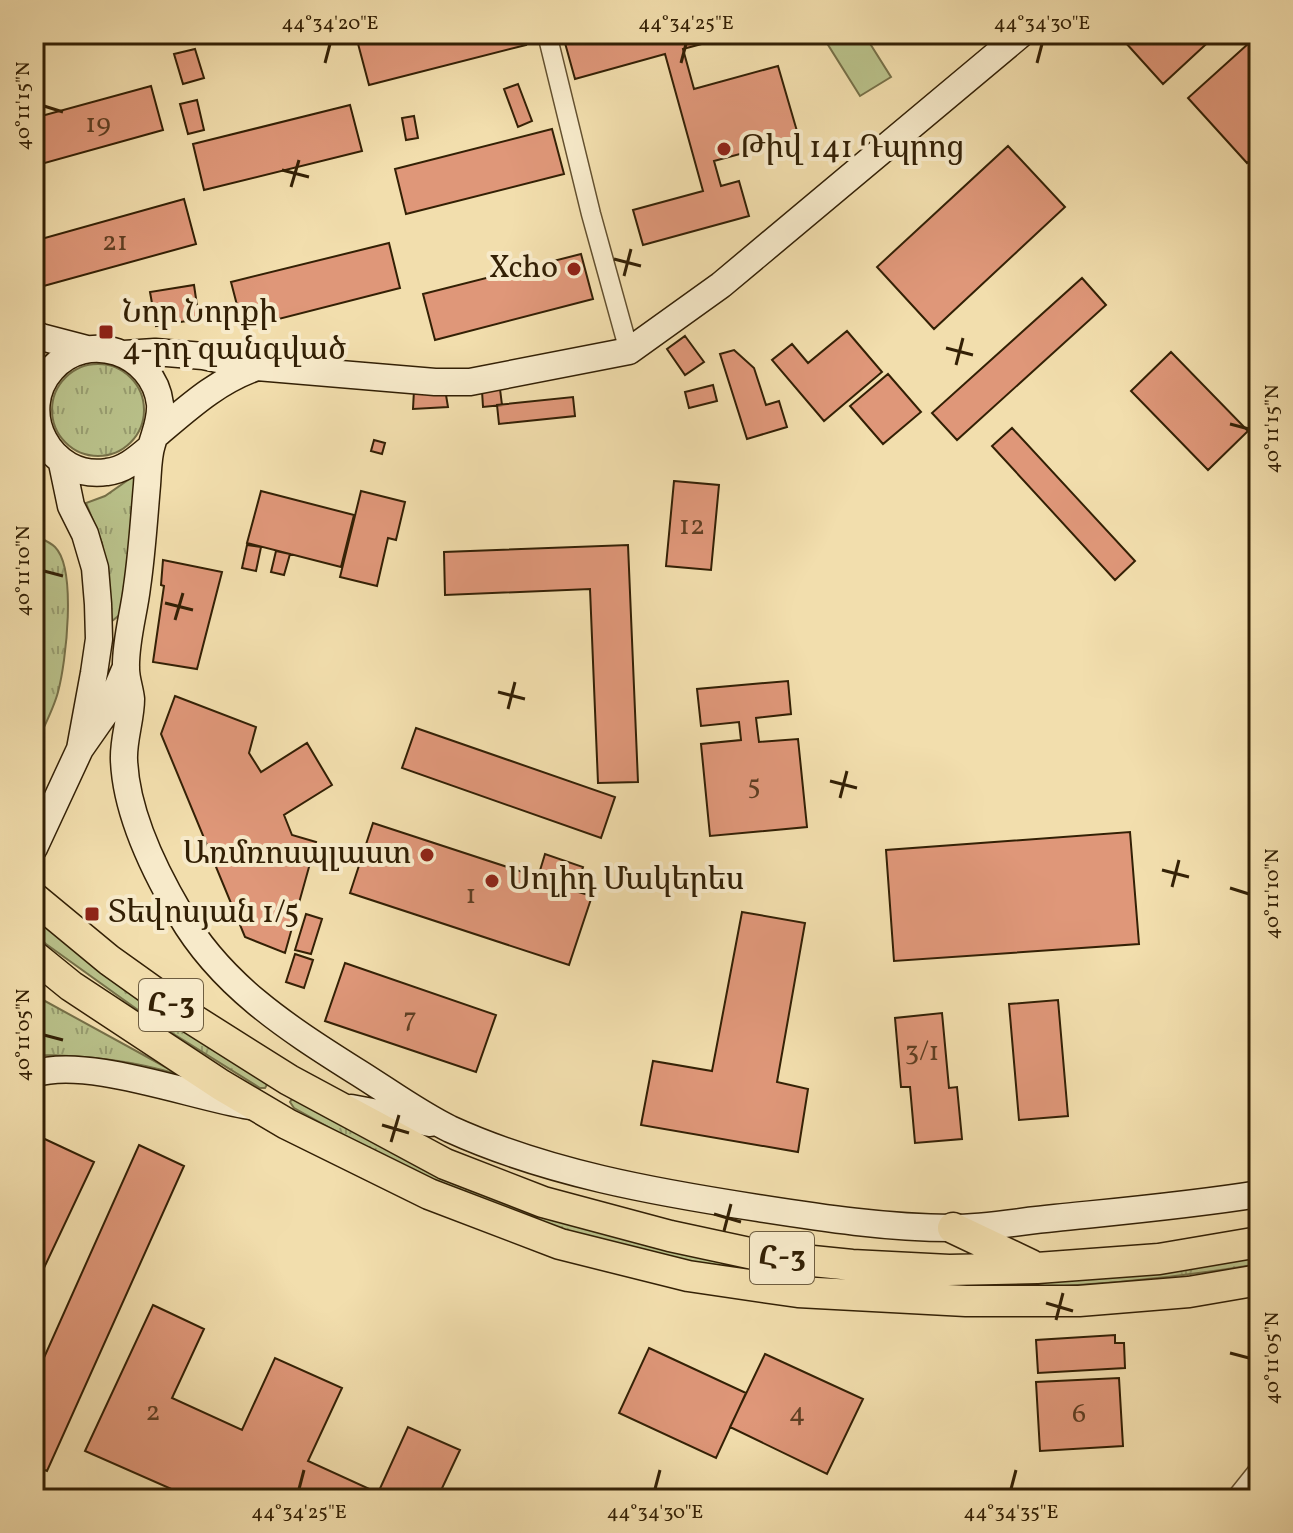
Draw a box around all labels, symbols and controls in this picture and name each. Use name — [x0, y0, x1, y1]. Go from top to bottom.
text: 44°34'20"E — [281, 10, 379, 38]
text: 44°34'25"E — [638, 10, 734, 38]
text: 44°34'30"E — [994, 10, 1090, 38]
text: 40°11'15"N — [10, 61, 38, 151]
house number: 19 — [85, 105, 111, 144]
place label: Թիվ 141 Դպրոց — [740, 127, 964, 171]
marker: Թիվ 141 Դպրոց — [715, 140, 733, 158]
house number: 21 — [102, 223, 128, 262]
place label: Xcho — [489, 247, 558, 291]
marker: Xcho — [565, 260, 583, 278]
place label: Նոր Նորքի 4-րդ զանգված — [122, 292, 346, 373]
marker: Նոր Նորքի 4-րդ զանգված — [97, 323, 115, 341]
text: 40°11'15"N — [1259, 384, 1287, 474]
house number: 12 — [679, 507, 705, 546]
text: 40°11'10"N — [10, 525, 38, 617]
house number: 5 — [747, 767, 761, 806]
place label: Առմռոսպլաստ — [183, 833, 411, 877]
marker: Առմռոսպլաստ — [418, 846, 436, 864]
text: 40°11'10"N — [1259, 848, 1287, 940]
place label: Սոլիդ Մակերես — [508, 859, 744, 903]
marker: Սոլիդ Մակերես — [483, 872, 501, 890]
house number: 1 — [466, 876, 476, 915]
place label: Տեվոսյան 1/5 — [108, 892, 299, 936]
marker: Տեվոսյան 1/5 — [83, 905, 101, 923]
road number: Հ-3 — [139, 979, 203, 1031]
text: 40°11'05"N — [10, 988, 38, 1081]
house number: 7 — [403, 999, 417, 1038]
house number: 3/1 — [905, 1033, 939, 1072]
road number: Հ-3 — [750, 1232, 814, 1284]
text: 40°11'05"N — [1259, 1311, 1287, 1404]
house number: 2 — [145, 1393, 161, 1432]
house number: 4 — [789, 1394, 805, 1433]
house number: 6 — [1072, 1395, 1086, 1434]
text: 44°34'25"E — [251, 1499, 347, 1527]
text: 44°34'30"E — [607, 1499, 703, 1527]
text: 44°34'35"E — [963, 1499, 1059, 1527]

